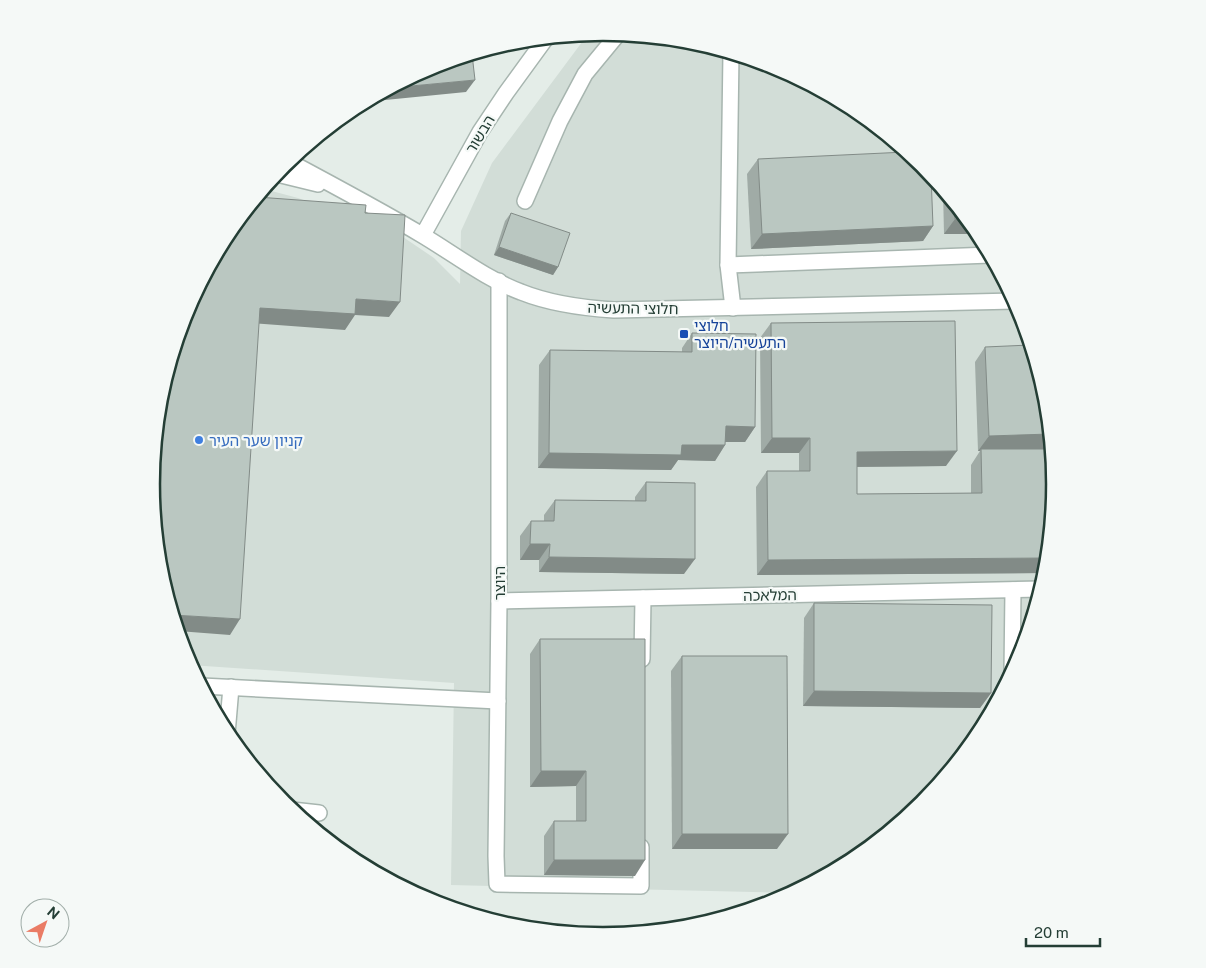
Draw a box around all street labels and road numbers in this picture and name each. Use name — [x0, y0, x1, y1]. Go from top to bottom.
street label: הבשור — [462, 112, 498, 156]
street label: חלוצי התעשיה — [587, 299, 679, 317]
street label: היוצר — [491, 566, 508, 600]
street label: המלאכה — [743, 586, 797, 604]

